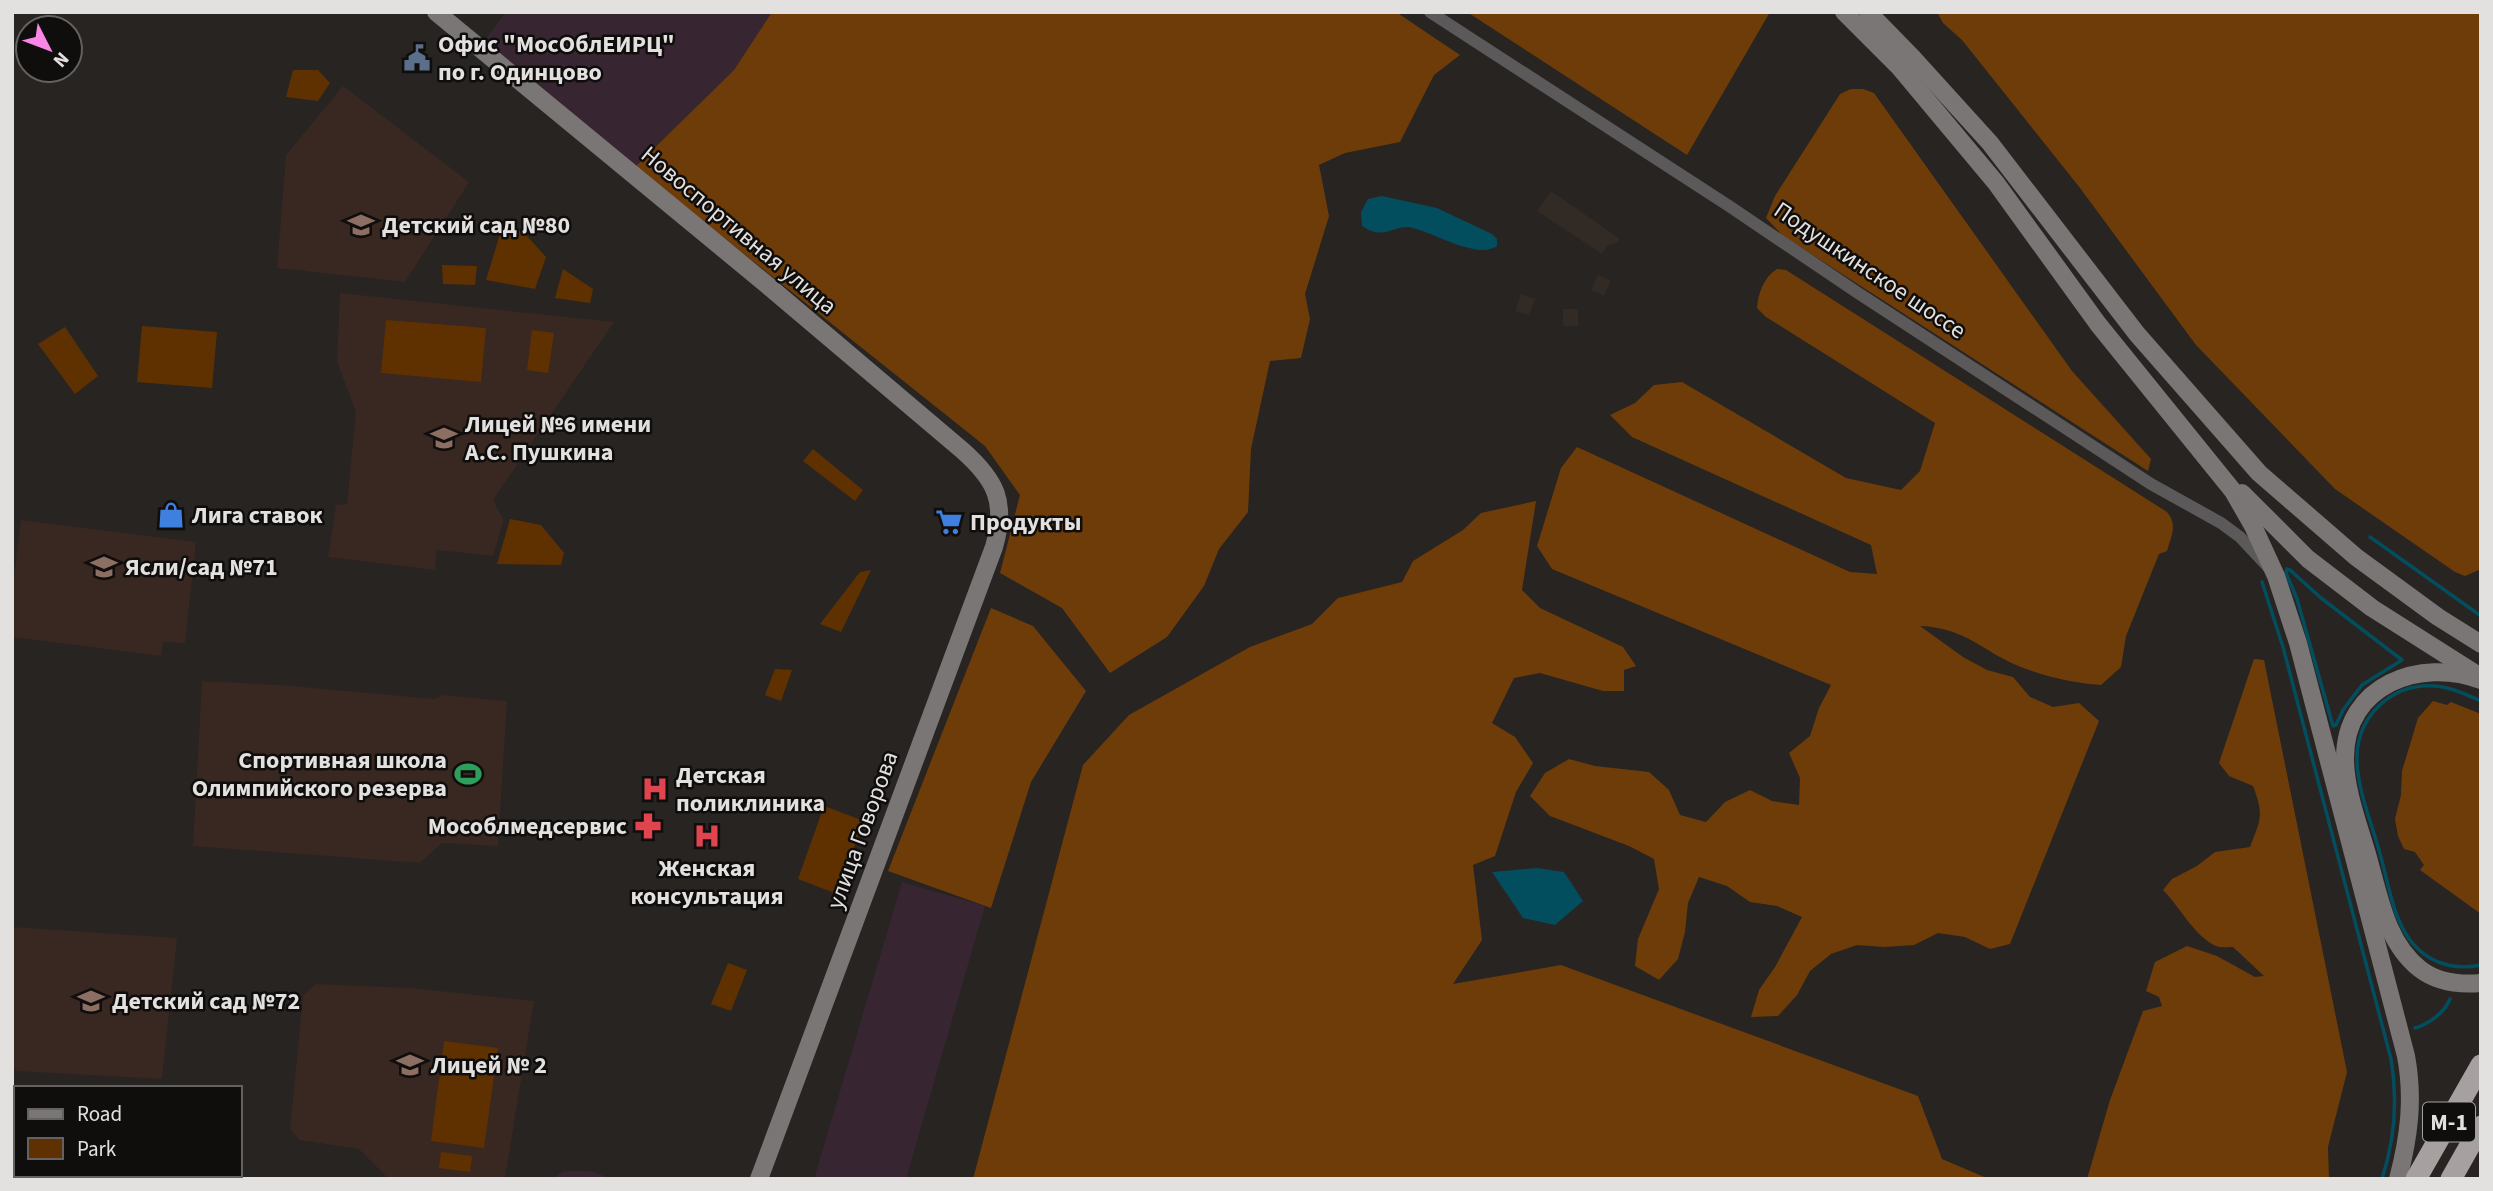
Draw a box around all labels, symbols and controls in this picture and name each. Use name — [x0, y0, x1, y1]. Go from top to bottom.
north arrow — [14, 14, 84, 84]
place label: Офис "МосОблЕИРЦ" по г. Одинцово — [438, 27, 675, 90]
public building icon: Офис "МосОблЕИРЦ" по г. Одинцово — [402, 43, 432, 73]
text: N — [46, 46, 75, 73]
street label: Новоспортивная улица — [633, 138, 844, 323]
street label: Подушкинское шоссе — [1767, 193, 1973, 348]
place label: Детский сад №80 — [382, 208, 570, 243]
school or university icon: Детский сад №80 — [346, 210, 376, 240]
place label: Лицей №6 имени А.С. Пушкина — [464, 407, 651, 470]
school or university icon: Лицей №6 имени А.С. Пушкина — [429, 423, 459, 453]
place label: Лига ставок — [191, 498, 324, 533]
shop icon: Лига ставок — [156, 500, 186, 530]
place label: Продукты — [970, 505, 1081, 540]
supermarket icon: Продукты — [934, 507, 964, 537]
place label: Ясли/сад №71 — [125, 550, 278, 585]
school or university icon: Ясли/сад №71 — [89, 552, 119, 582]
place label: Спортивная школа Олимпийского резерва — [192, 743, 447, 806]
street label: улица Говорова — [818, 746, 907, 914]
place label: Детская поликлиника — [676, 758, 825, 821]
sports icon: Спортивная школа Олимпийского резерва — [453, 759, 483, 789]
hospital icon: Детская поликлиника — [640, 774, 670, 804]
place label: Мособлмедсервис — [428, 809, 627, 844]
pharmacy icon: Мособлмедсервис — [633, 811, 663, 841]
hospital icon: Женская консультация — [692, 821, 722, 851]
place label: Женская консультация — [630, 851, 784, 914]
place label: Детский сад №72 — [112, 984, 300, 1019]
school or university icon: Детский сад №72 — [76, 986, 106, 1016]
place label: Лицей № 2 — [430, 1048, 547, 1083]
school or university icon: Лицей № 2 — [395, 1050, 425, 1080]
legend — [14, 1086, 242, 1177]
text: Road — [77, 1099, 122, 1129]
road number: М-1 — [2423, 1102, 2475, 1142]
text: Park — [77, 1134, 117, 1164]

